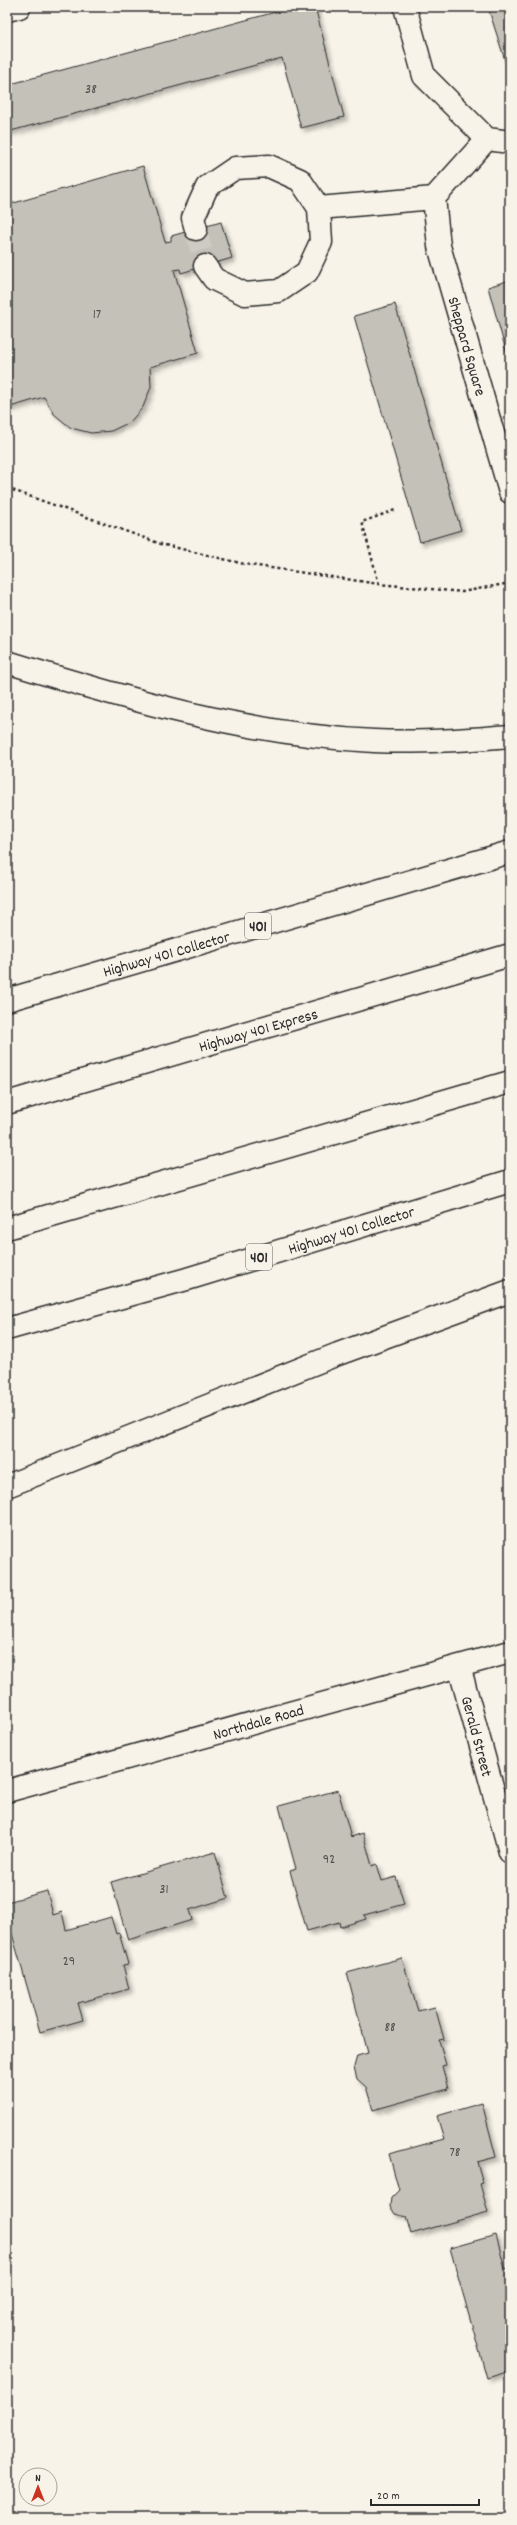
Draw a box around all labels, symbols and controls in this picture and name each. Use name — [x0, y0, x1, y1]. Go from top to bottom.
house number: 38 — [85, 80, 97, 100]
street label: Sheppard Square — [440, 294, 491, 399]
house number: 17 — [93, 305, 101, 325]
road number: 401 — [245, 913, 271, 939]
street label: Highway 401 Collector — [101, 926, 233, 985]
street label: Highway 401 Express — [196, 1003, 321, 1059]
street label: Highway 401 Collector — [286, 1201, 418, 1262]
road number: 401 — [246, 1244, 272, 1270]
street label: Gerald Street — [454, 1694, 497, 1780]
street label: Northdale Road — [211, 1699, 307, 1747]
house number: 92 — [323, 1850, 335, 1870]
house number: 31 — [159, 1880, 169, 1900]
house number: 29 — [63, 1952, 75, 1972]
house number: 88 — [384, 2018, 396, 2038]
house number: 78 — [450, 2143, 461, 2163]
north arrow — [18, 2467, 58, 2507]
text: N — [35, 2471, 41, 2487]
scale bar — [371, 2481, 479, 2507]
text: 20 m — [377, 2488, 400, 2505]

